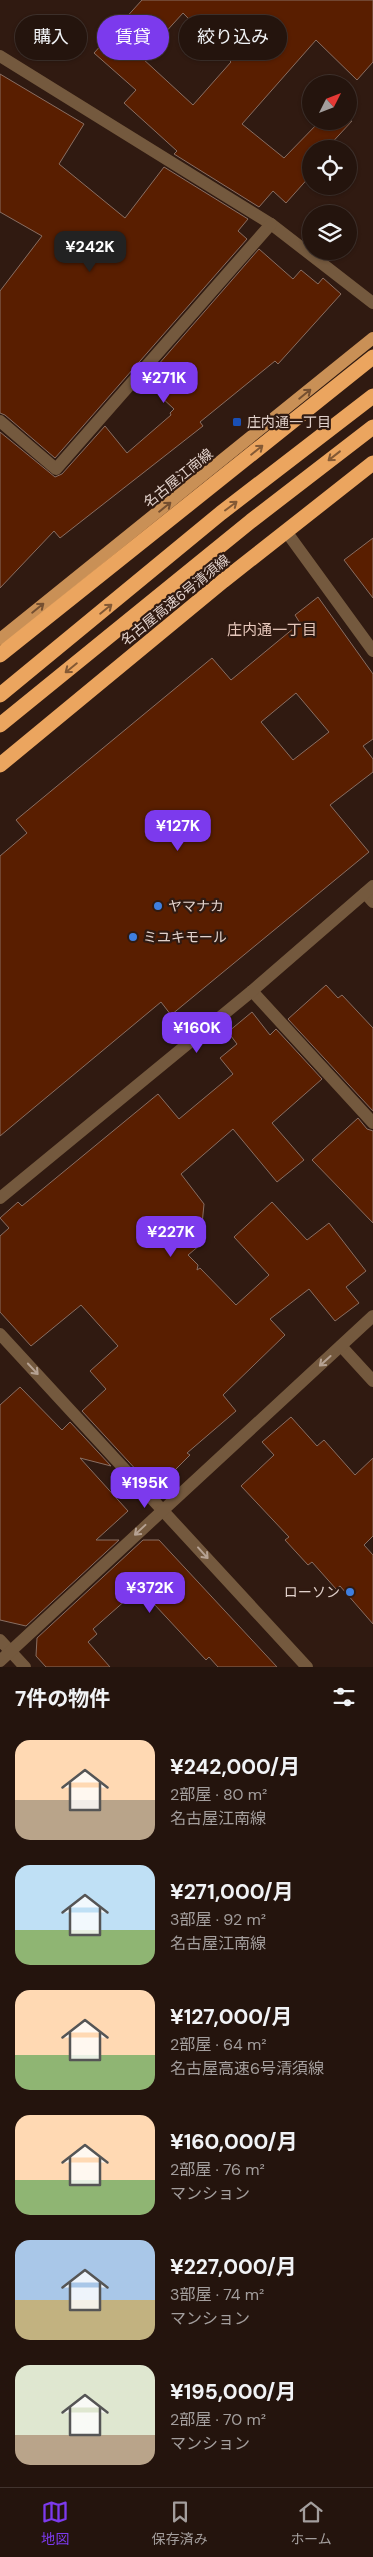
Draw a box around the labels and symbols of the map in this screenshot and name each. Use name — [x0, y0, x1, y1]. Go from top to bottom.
north arrow — [302, 75, 358, 130]
pin: ¥242K — [55, 230, 125, 273]
pin: ¥271K — [129, 362, 199, 404]
one-way arrow — [298, 388, 311, 399]
place label: 庄内通一丁目 — [247, 413, 331, 431]
marker: 庄内通一丁目 — [231, 416, 243, 428]
one-way arrow — [250, 444, 263, 455]
street label: 名古屋江南線 — [140, 445, 216, 511]
one-way arrow — [328, 451, 341, 462]
one-way arrow — [224, 500, 237, 511]
one-way arrow — [158, 502, 171, 513]
street label: 名古屋高速6号清須線 — [117, 551, 233, 649]
one-way arrow — [31, 603, 44, 614]
one-way arrow — [99, 603, 112, 615]
district label: 庄内通一丁目 — [227, 620, 317, 640]
one-way arrow — [65, 662, 78, 673]
pin: ¥127K — [143, 810, 213, 852]
place label: ヤマナカ — [168, 897, 224, 915]
marker: ヤマナカ — [152, 900, 164, 912]
place label: ミユキモール — [143, 928, 227, 946]
marker: ミユキモール — [127, 931, 139, 943]
pin: ¥160K — [162, 1012, 232, 1054]
pin: ¥227K — [136, 1216, 206, 1258]
one-way arrow — [318, 1355, 331, 1367]
one-way arrow — [27, 1363, 39, 1376]
pin: ¥195K — [110, 1466, 180, 1509]
one-way arrow — [134, 1524, 146, 1536]
one-way arrow — [197, 1546, 209, 1559]
pin: ¥372K — [115, 1572, 185, 1614]
place label: ローソン — [284, 1583, 340, 1601]
marker: ローソン — [344, 1586, 356, 1598]

